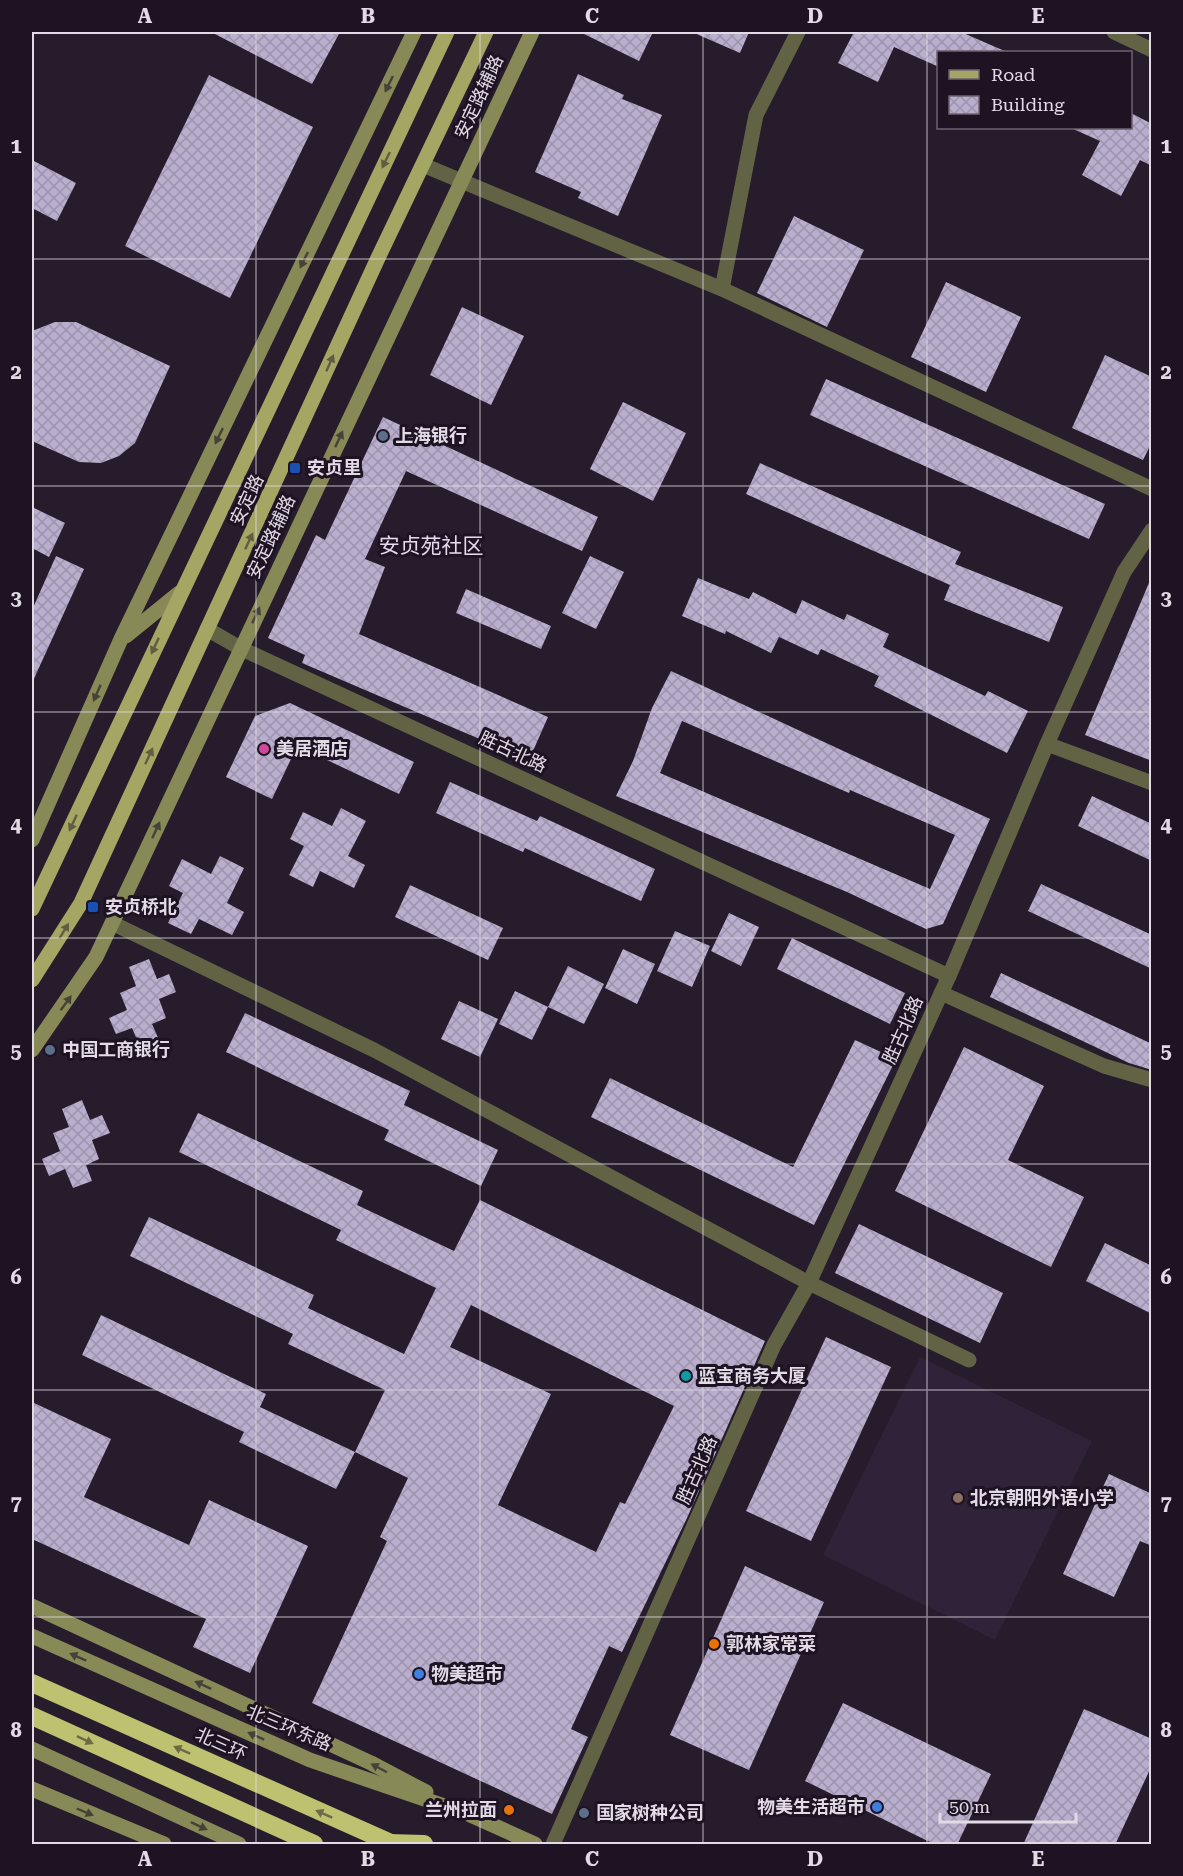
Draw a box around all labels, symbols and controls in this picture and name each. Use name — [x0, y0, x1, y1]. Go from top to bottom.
text: A — [138, 4, 153, 28]
text: B — [361, 4, 375, 28]
text: C — [585, 4, 599, 28]
text: D — [807, 4, 823, 28]
text: E — [1032, 4, 1045, 28]
legend — [937, 51, 1132, 129]
street label: 安定路辅路 — [450, 52, 507, 142]
text: Road — [991, 64, 1036, 85]
one-way arrow — [384, 76, 393, 93]
text: Building — [991, 94, 1065, 115]
text: 1 — [10, 134, 22, 158]
text: 1 — [1160, 134, 1172, 158]
one-way arrow — [381, 152, 390, 169]
one-way arrow — [299, 251, 308, 268]
one-way arrow — [325, 354, 335, 372]
text: 2 — [10, 360, 22, 384]
text: 2 — [1160, 360, 1172, 384]
place label: 上海银行 — [395, 425, 467, 446]
one-way arrow — [215, 427, 224, 444]
marker: 上海银行 — [376, 429, 390, 443]
one-way arrow — [335, 430, 344, 447]
place label: 安贞里 — [307, 457, 361, 478]
marker: 安贞里 — [288, 461, 302, 475]
street label: 安定路 — [226, 471, 267, 529]
street label: 安定路辅路 — [242, 492, 299, 582]
one-way arrow — [244, 531, 254, 549]
district label: 安贞苑社区 — [379, 534, 484, 558]
text: 3 — [10, 586, 22, 610]
text: 3 — [1160, 586, 1172, 610]
one-way arrow — [251, 606, 260, 623]
one-way arrow — [150, 637, 159, 654]
one-way arrow — [93, 684, 102, 701]
street label: 胜古北路 — [476, 727, 550, 776]
place label: 美居酒店 — [276, 738, 348, 759]
marker: 美居酒店 — [257, 742, 271, 756]
one-way arrow — [144, 746, 154, 764]
text: 4 — [10, 813, 22, 837]
text: 4 — [1160, 813, 1172, 837]
one-way arrow — [68, 814, 77, 831]
one-way arrow — [151, 821, 160, 838]
place label: 安贞桥北 — [105, 896, 177, 917]
marker: 安贞桥北 — [86, 900, 100, 914]
one-way arrow — [59, 923, 70, 939]
street label: 胜古北路 — [878, 993, 927, 1067]
one-way arrow — [60, 995, 72, 1011]
text: 5 — [10, 1039, 22, 1063]
place label: 中国工商银行 — [62, 1039, 170, 1060]
text: 5 — [1160, 1039, 1172, 1063]
marker: 中国工商银行 — [43, 1043, 57, 1057]
text: 6 — [10, 1265, 22, 1289]
text: 6 — [1160, 1265, 1172, 1289]
place label: 蓝宝商务大厦 — [698, 1365, 806, 1386]
marker: 蓝宝商务大厦 — [679, 1369, 693, 1383]
street label: 胜古北路 — [672, 1433, 721, 1507]
place label: 北京朝阳外语小学 — [970, 1487, 1114, 1508]
text: 7 — [10, 1491, 22, 1515]
marker: 北京朝阳外语小学 — [951, 1491, 965, 1505]
text: 7 — [1160, 1491, 1172, 1515]
place label: 郭林家常菜 — [726, 1633, 816, 1654]
marker: 郭林家常菜 — [707, 1637, 721, 1651]
one-way arrow — [69, 1652, 87, 1661]
place label: 物美超市 — [431, 1663, 503, 1684]
marker: 物美超市 — [412, 1667, 426, 1681]
one-way arrow — [194, 1681, 211, 1690]
street label: 北三环东路 — [244, 1700, 335, 1755]
text: 8 — [10, 1718, 22, 1742]
text: 8 — [1160, 1718, 1172, 1742]
street label: 北三环 — [192, 1723, 250, 1764]
one-way arrow — [247, 1731, 265, 1741]
one-way arrow — [76, 1735, 94, 1745]
one-way arrow — [173, 1745, 191, 1755]
one-way arrow — [371, 1763, 388, 1773]
scale bar — [940, 1786, 1076, 1824]
place label: 物美生活超市 — [757, 1796, 865, 1817]
text: 50 m — [949, 1796, 990, 1817]
place label: 兰州拉面 — [425, 1799, 497, 1820]
marker: 物美生活超市 — [870, 1800, 884, 1814]
place label: 国家树种公司 — [596, 1802, 704, 1823]
marker: 兰州拉面 — [502, 1803, 516, 1817]
marker: 国家树种公司 — [577, 1806, 591, 1820]
one-way arrow — [77, 1807, 94, 1816]
one-way arrow — [315, 1808, 333, 1818]
one-way arrow — [190, 1822, 208, 1831]
text: A — [138, 1847, 153, 1871]
text: B — [361, 1847, 375, 1871]
text: C — [585, 1847, 599, 1871]
text: D — [807, 1847, 823, 1871]
text: E — [1032, 1847, 1045, 1871]

